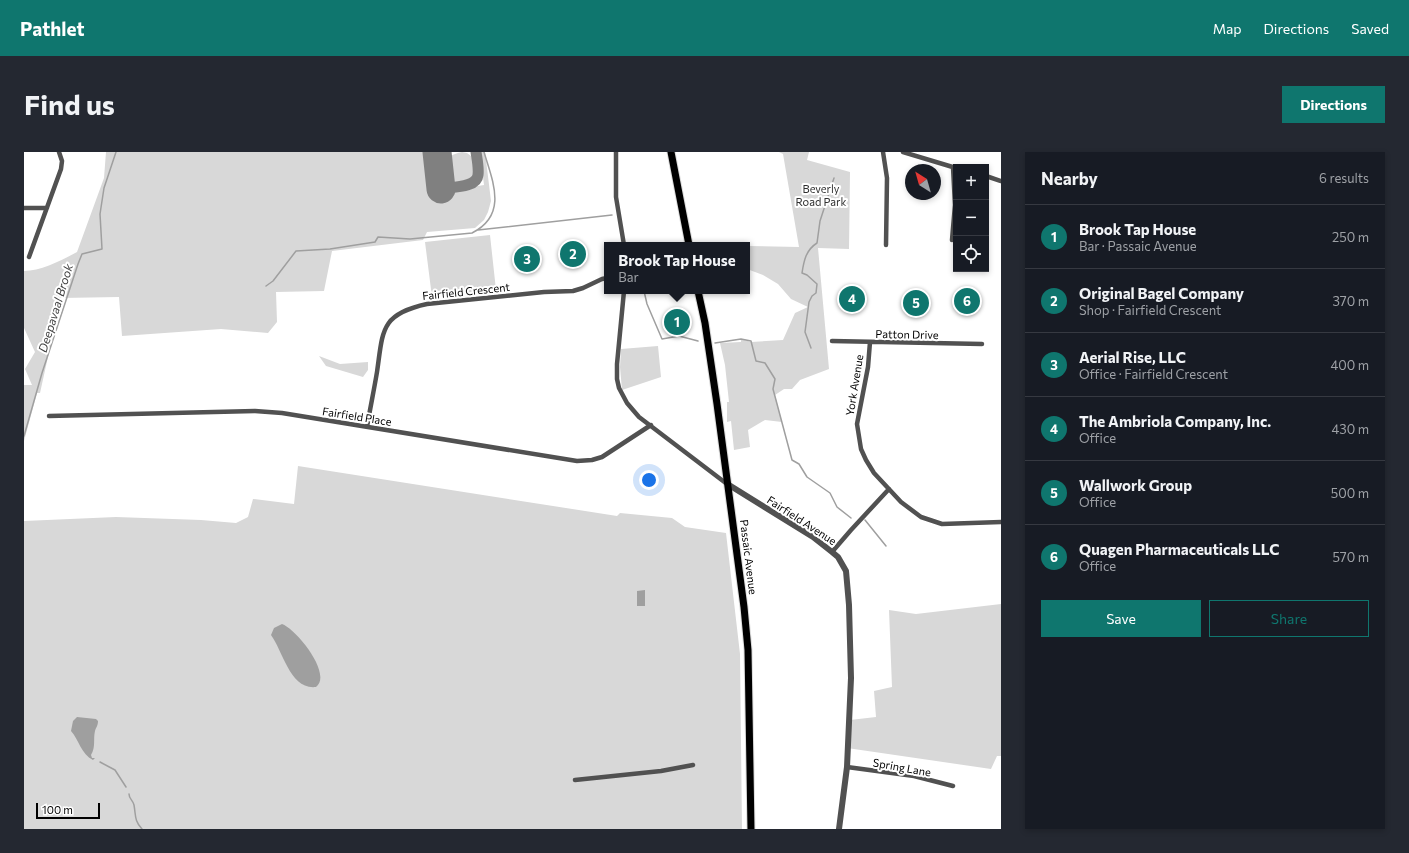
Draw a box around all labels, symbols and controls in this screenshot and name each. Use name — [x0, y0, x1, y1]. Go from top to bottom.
text: Pathlet — [20, 17, 85, 40]
text: Map — [1213, 20, 1242, 37]
text: Directions — [1264, 20, 1329, 37]
text: Saved — [1351, 20, 1389, 37]
button: Directions — [1282, 86, 1385, 123]
text: Find us — [24, 87, 115, 121]
north arrow — [905, 164, 941, 200]
map controls — [953, 164, 989, 272]
button: + — [953, 164, 989, 200]
text: Nearby — [1041, 168, 1098, 189]
text: 6 results — [1319, 170, 1369, 186]
park label: Beverly Road Park — [796, 182, 846, 208]
button: − — [953, 200, 989, 236]
text: Brook Tap House — [1079, 220, 1196, 238]
text: 1 — [1051, 229, 1057, 245]
text: 250 m — [1332, 229, 1369, 245]
button: locate — [953, 236, 989, 272]
text: Bar · Passaic Avenue — [1079, 238, 1197, 254]
pin: 2 — [560, 239, 586, 269]
popup — [604, 242, 750, 294]
pin: 3 — [514, 244, 540, 274]
text: Brook Tap House — [618, 251, 736, 269]
water label: Deepavaal Brook — [35, 262, 75, 354]
text: Bar — [618, 269, 639, 285]
street label: Fairfield Crescent — [422, 280, 511, 302]
pin: 4 — [839, 284, 865, 314]
text: Original Bagel Company — [1079, 284, 1244, 302]
pin: 6 — [954, 286, 980, 316]
pin: 5 — [903, 288, 929, 318]
text: 2 — [1050, 293, 1058, 309]
text: 370 m — [1332, 293, 1369, 309]
text: Shop · Fairfield Crescent — [1079, 302, 1221, 318]
pin: 1 — [664, 307, 690, 337]
street label: Patton Drive — [875, 327, 939, 341]
text: Aerial Rise, LLC — [1079, 348, 1186, 366]
street label: York Avenue — [843, 353, 865, 417]
text: 3 — [1050, 357, 1058, 373]
text: 400 m — [1330, 357, 1369, 373]
text: Office · Fairfield Crescent — [1079, 366, 1228, 382]
street label: Fairfield Place — [321, 404, 393, 428]
text: The Ambriola Company, Inc. — [1079, 412, 1271, 430]
text: 4 — [1050, 421, 1058, 437]
text: 430 m — [1331, 421, 1369, 437]
text: Office — [1079, 430, 1116, 446]
your location — [639, 470, 659, 490]
text: Wallwork Group — [1079, 476, 1192, 494]
text: 5 — [1050, 485, 1058, 501]
text: 500 m — [1331, 485, 1369, 501]
street label: Fairfield Avenue — [765, 493, 839, 547]
text: Office — [1079, 494, 1116, 510]
street label: Passaic Avenue — [738, 519, 760, 595]
text: Quagen Pharmaceuticals LLC — [1079, 540, 1279, 558]
text: 6 — [1050, 549, 1058, 565]
text: 570 m — [1332, 549, 1369, 565]
text: Office — [1079, 558, 1116, 574]
button: Save — [1041, 600, 1201, 637]
button: Share — [1209, 600, 1369, 637]
street label: Spring Lane — [872, 756, 932, 779]
scale bar — [36, 801, 100, 820]
text: 100 m — [42, 803, 73, 816]

